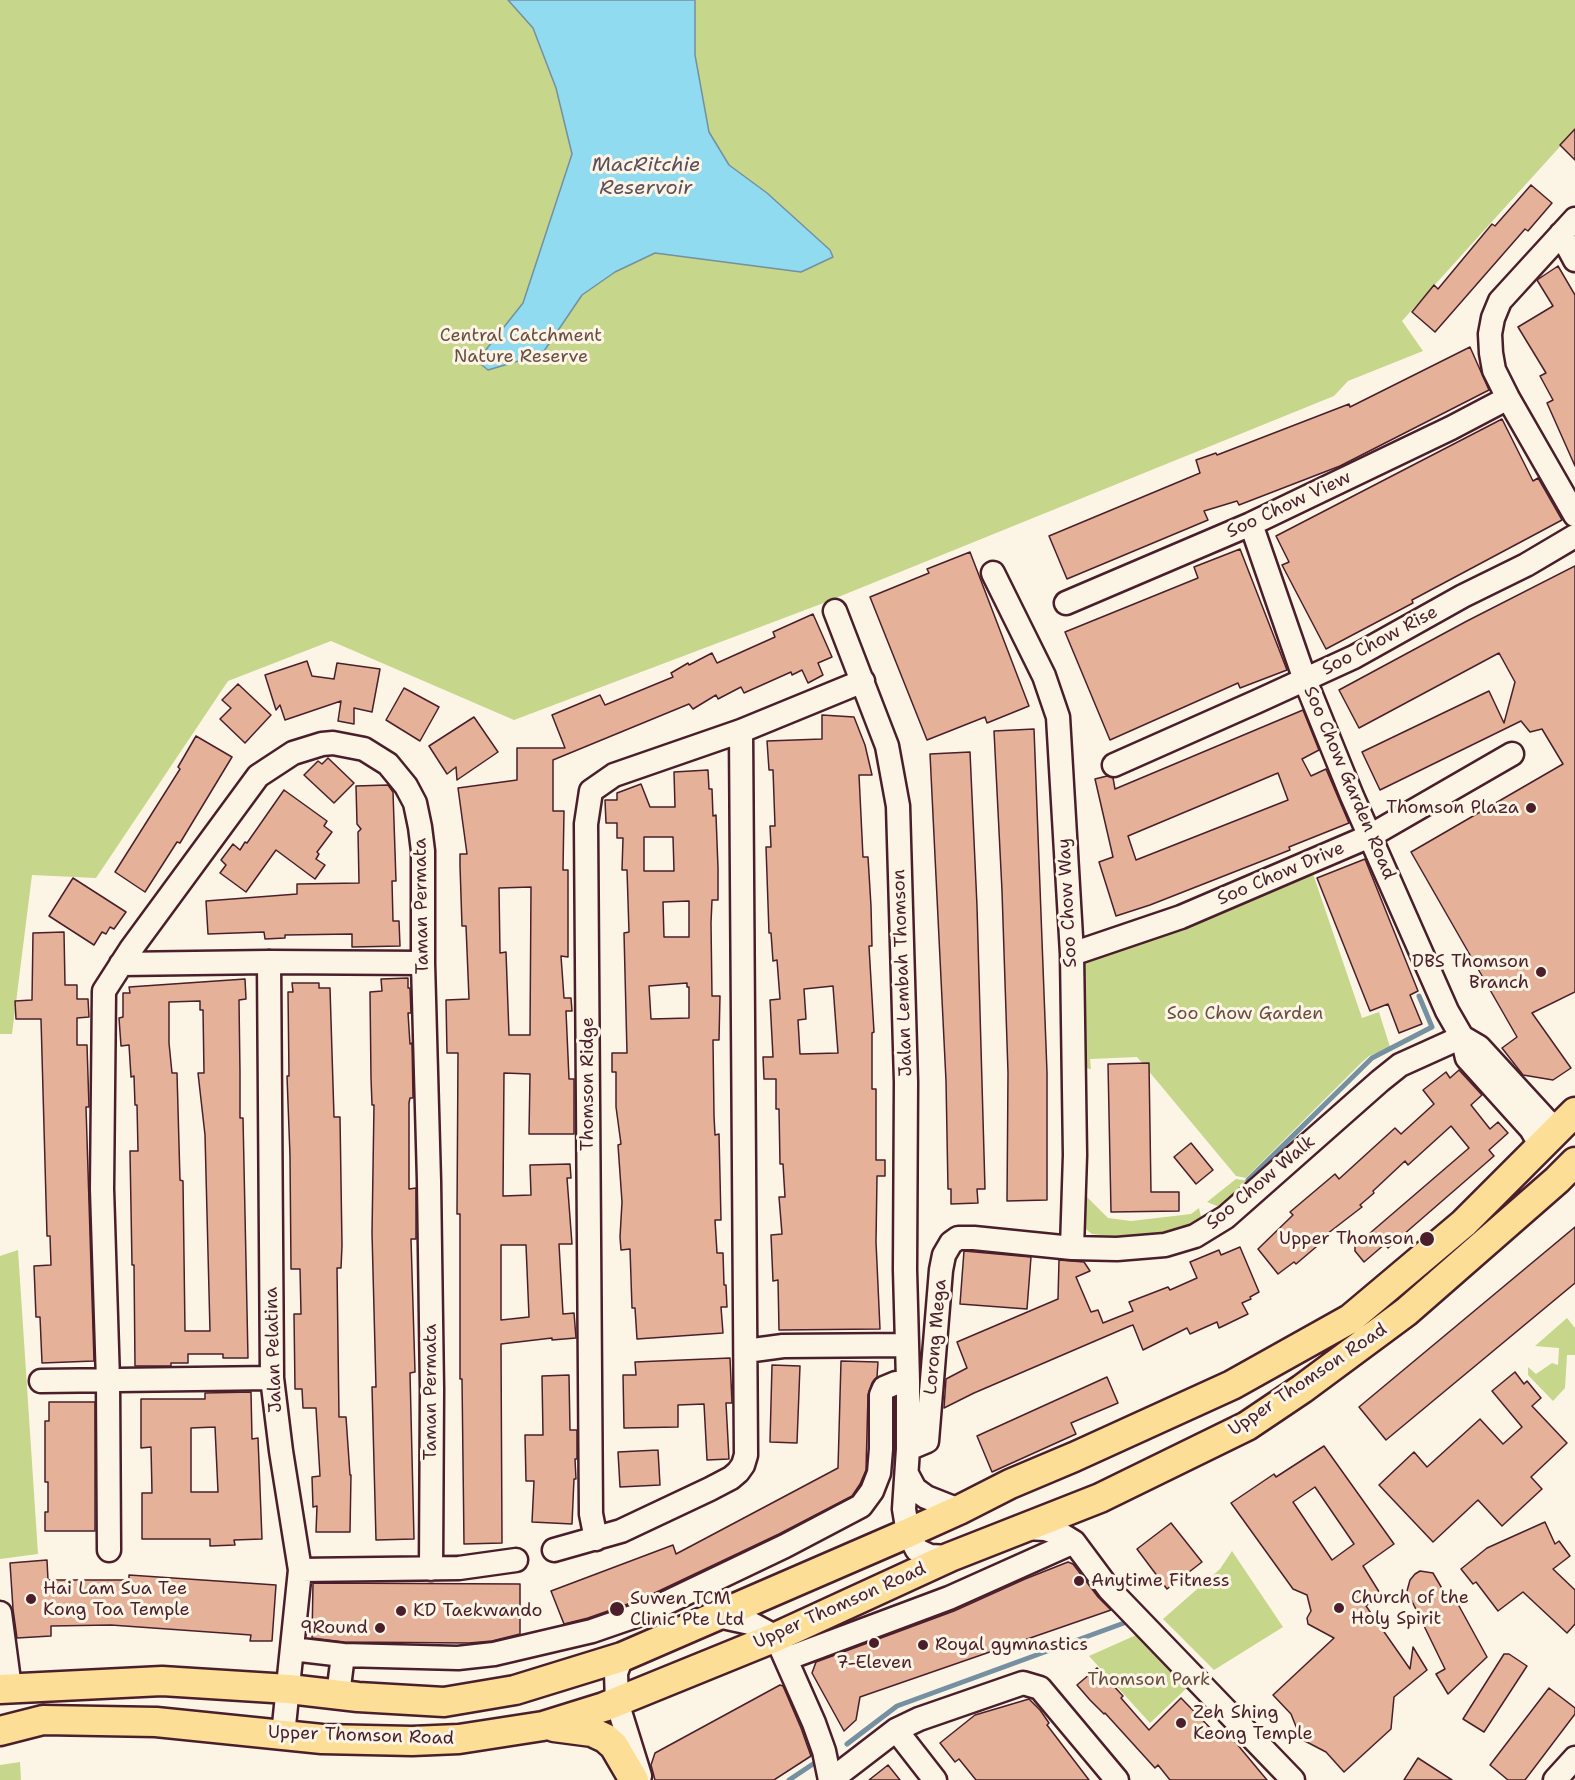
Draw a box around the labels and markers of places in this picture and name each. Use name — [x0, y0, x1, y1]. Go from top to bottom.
place label: Thomson Plaza — [1386, 797, 1519, 819]
marker: Thomson Plaza — [1524, 801, 1538, 815]
place label: DBS Thomson Branch — [1412, 951, 1529, 994]
marker: DBS Thomson Branch — [1534, 965, 1548, 979]
place label: Upper Thomson — [1279, 1228, 1414, 1250]
marker: Upper Thomson — [1418, 1230, 1436, 1248]
place label: Anytime Fitness — [1091, 1570, 1230, 1592]
marker: Anytime Fitness — [1072, 1574, 1086, 1588]
place label: Hai Lam Sua Tee Kong Toa Temple — [43, 1578, 190, 1620]
place label: Church of the Holy Spirit — [1351, 1587, 1469, 1630]
place label: Suwen TCM Clinic Pte Ltd — [630, 1588, 744, 1630]
marker: Hai Lam Sua Tee Kong Toa Temple — [24, 1592, 38, 1606]
place label: KD Taekwando — [413, 1600, 542, 1622]
marker: Suwen TCM Clinic Pte Ltd — [608, 1600, 626, 1618]
marker: Church of the Holy Spirit — [1332, 1601, 1346, 1615]
marker: KD Taekwando — [394, 1604, 408, 1618]
place label: 9Round — [300, 1617, 368, 1639]
marker: 9Round — [373, 1621, 387, 1635]
place label: Royal gymnastics — [935, 1634, 1088, 1656]
marker: 7-Eleven — [867, 1636, 881, 1650]
marker: Royal gymnastics — [916, 1638, 930, 1652]
place label: 7-Eleven — [836, 1652, 912, 1674]
place label: Zeh Shing Keong Temple — [1193, 1702, 1313, 1744]
marker: Zeh Shing Keong Temple — [1174, 1716, 1188, 1730]

